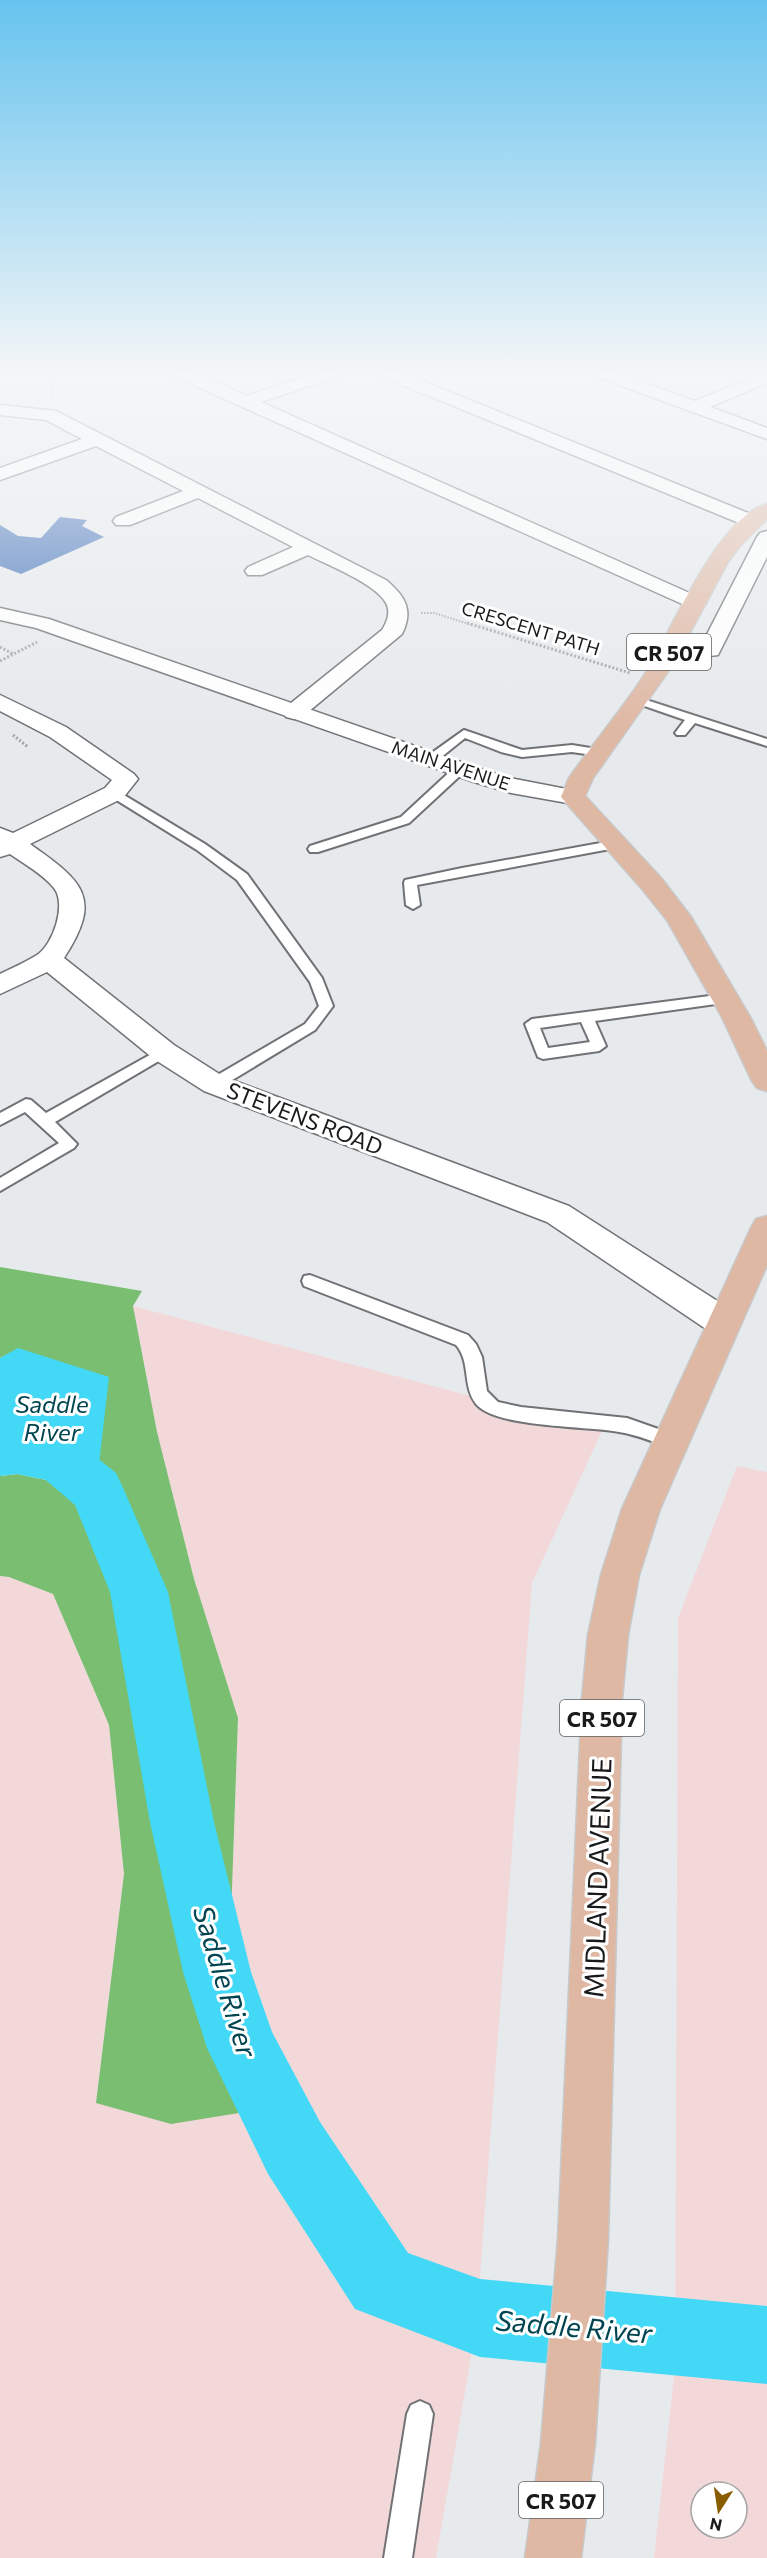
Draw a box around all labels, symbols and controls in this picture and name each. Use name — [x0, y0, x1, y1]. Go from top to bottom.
street label: CRESCENT PATH — [459, 597, 603, 659]
road number: CR 507 — [627, 634, 711, 670]
street label: MAIN AVENUE — [389, 735, 513, 795]
street label: STEVENS ROAD — [223, 1076, 387, 1160]
water label: Saddle River — [15, 1389, 89, 1446]
road number: CR 507 — [560, 1700, 644, 1736]
street label: MIDLAND AVENUE — [576, 1757, 618, 1999]
water label: Saddle River — [187, 1901, 265, 2062]
water label: Saddle River — [494, 2302, 654, 2350]
north arrow — [689, 2480, 749, 2540]
road number: CR 507 — [519, 2482, 603, 2518]
text: N — [708, 2515, 724, 2536]

